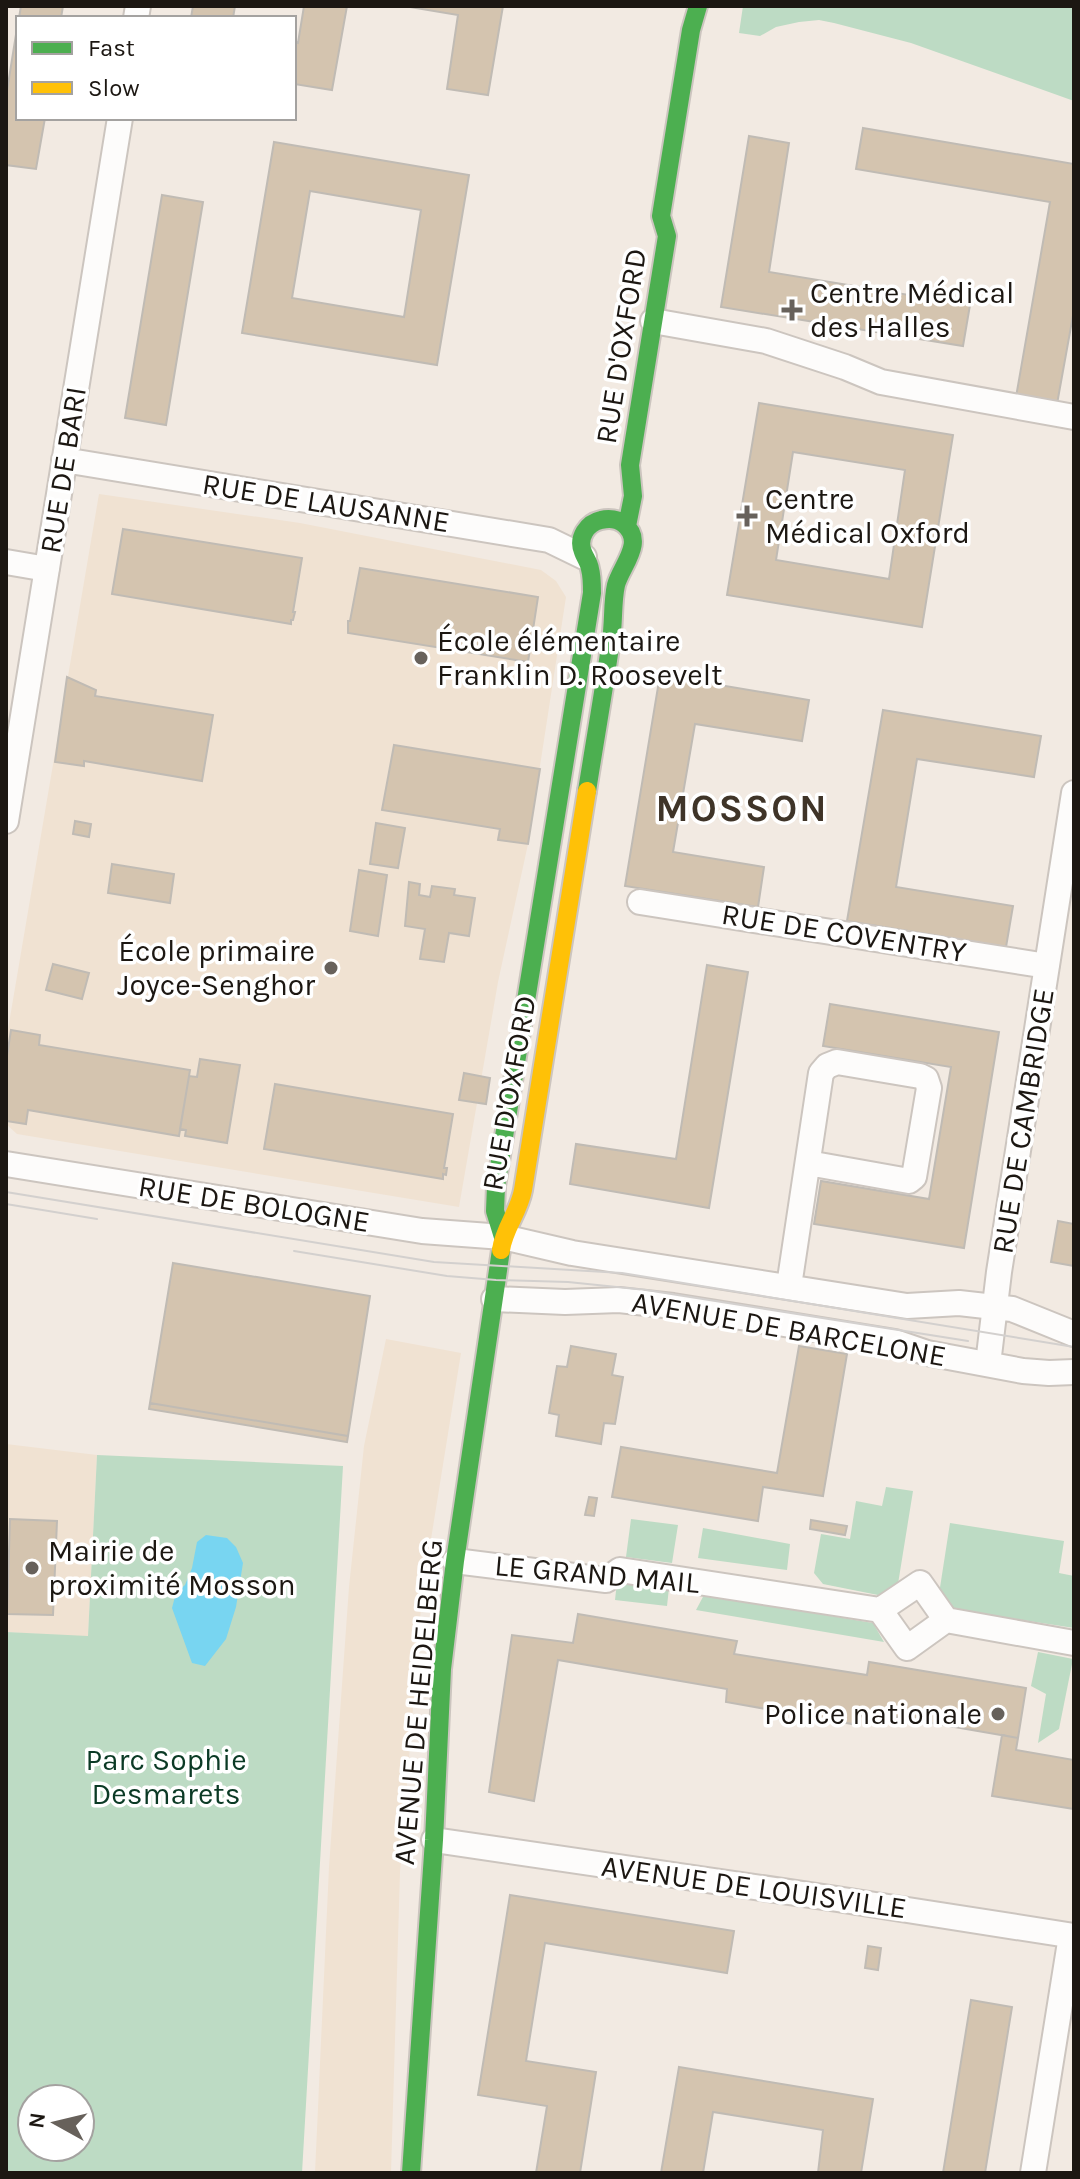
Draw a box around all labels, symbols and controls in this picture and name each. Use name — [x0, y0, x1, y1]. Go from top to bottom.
legend — [16, 16, 296, 120]
text: Fast — [88, 34, 135, 62]
text: Slow — [88, 74, 140, 102]
street label: RUE D'OXFORD — [588, 246, 654, 446]
place label: Centre Médical des Halles — [810, 275, 1014, 345]
marker: Centre Médical des Halles — [781, 299, 803, 321]
street label: RUE DE BARI — [32, 384, 94, 556]
street label: RUE DE LAUSANNE — [200, 466, 452, 540]
place label: Centre Médical Oxford — [765, 481, 970, 551]
marker: Centre Médical Oxford — [736, 505, 758, 527]
place label: École élémentaire Franklin D. Roosevelt — [437, 623, 722, 693]
marker: École élémentaire Franklin D. Roosevelt — [412, 649, 430, 667]
district label: MOSSON — [656, 786, 828, 831]
street label: RUE DE COVENTRY — [719, 896, 970, 970]
place label: École primaire Joyce-Senghor — [117, 933, 315, 1003]
marker: École primaire Joyce-Senghor — [322, 959, 340, 977]
street label: RUE DE CAMBRIDGE — [984, 986, 1062, 1256]
street label: RUE D'OXFORD — [474, 993, 544, 1193]
street label: RUE DE BOLOGNE — [136, 1168, 372, 1240]
street label: AVENUE DE BARCELONE — [629, 1284, 949, 1374]
place label: Mairie de proximité Mosson — [48, 1533, 296, 1603]
street label: AVENUE DE HEIDELBERG — [386, 1537, 450, 1867]
street label: LE GRAND MAIL — [493, 1547, 701, 1601]
marker: Mairie de proximité Mosson — [23, 1559, 41, 1577]
place label: Police nationale — [764, 1696, 982, 1732]
marker: Police nationale — [989, 1705, 1007, 1723]
park label: Parc Sophie Desmarets — [85, 1742, 247, 1812]
street label: AVENUE DE LOUISVILLE — [599, 1848, 909, 1926]
north arrow — [16, 2083, 96, 2163]
text: N — [23, 2111, 51, 2130]

